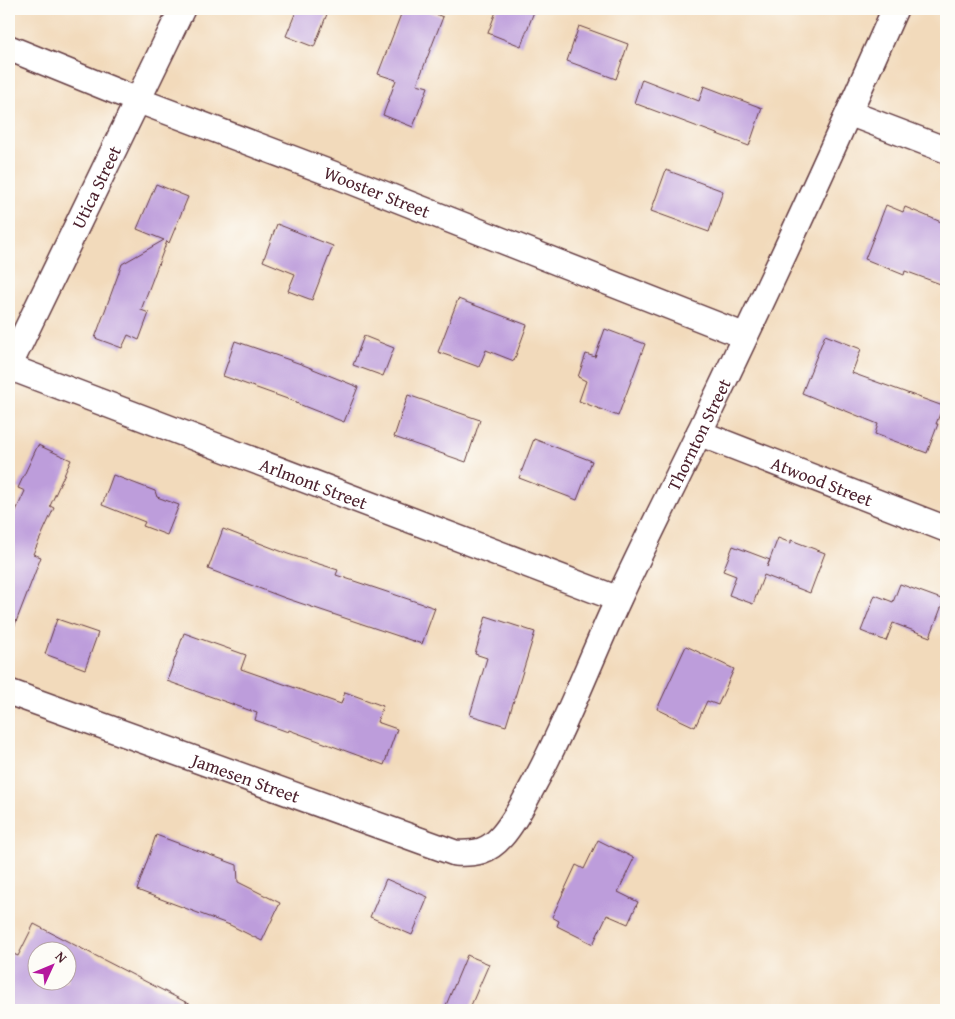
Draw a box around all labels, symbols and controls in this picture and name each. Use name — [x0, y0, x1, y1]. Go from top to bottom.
street label: Utica Street — [64, 140, 128, 233]
street label: Wooster Street — [320, 158, 435, 225]
street label: Thornton Street — [659, 373, 737, 495]
street label: Atwood Street — [767, 449, 878, 513]
street label: Arlmont Street — [256, 450, 372, 516]
street label: Jamesen Street — [187, 745, 304, 810]
north arrow — [28, 942, 78, 992]
text: N — [51, 947, 72, 968]

